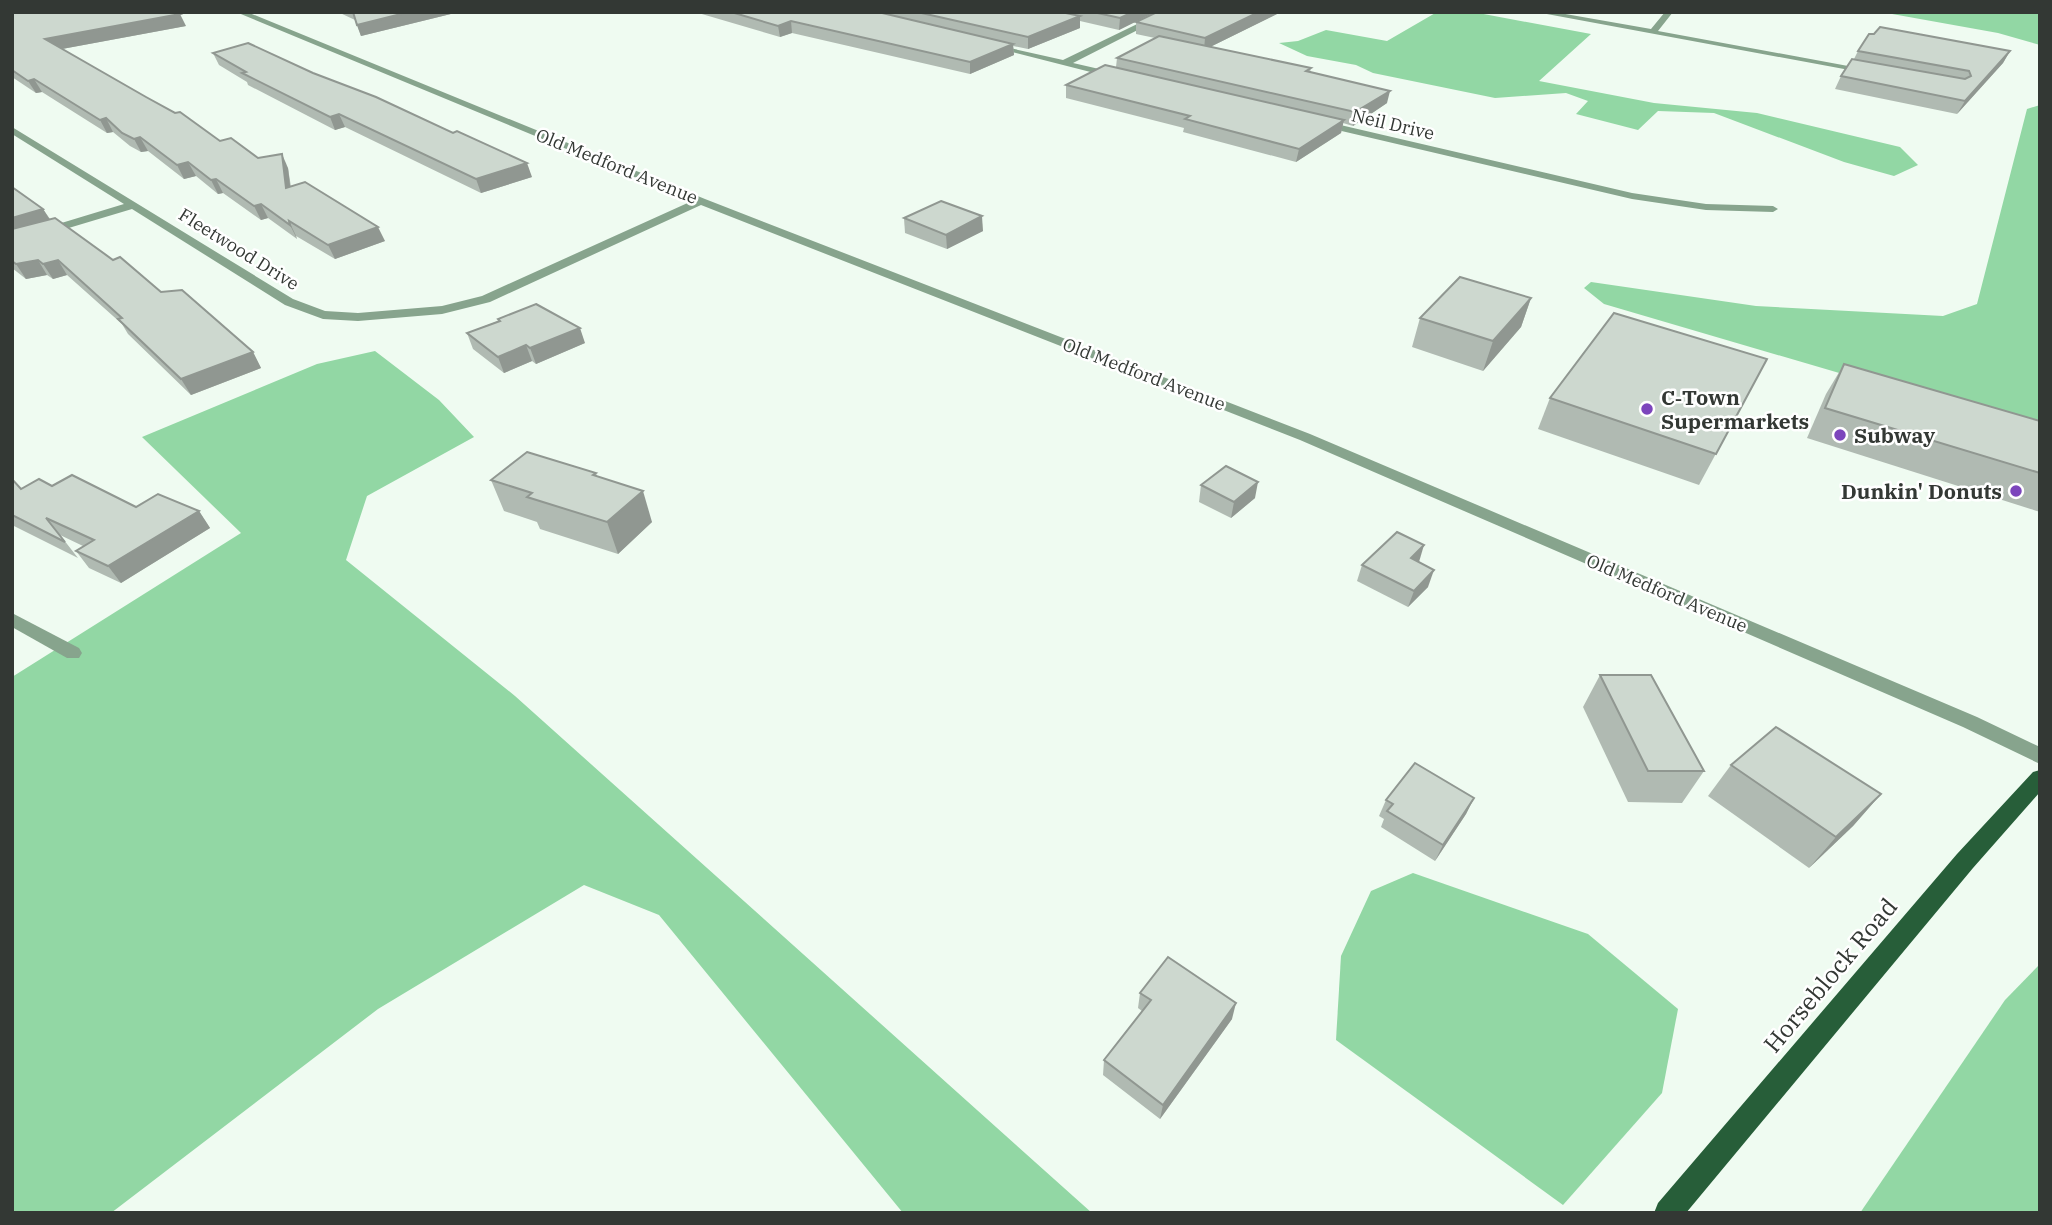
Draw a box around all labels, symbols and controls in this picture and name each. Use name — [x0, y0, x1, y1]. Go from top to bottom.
street label: Neil Drive — [1349, 103, 1437, 145]
street label: Old Medford Avenue — [533, 123, 701, 209]
street label: Fleetwood Drive — [175, 203, 303, 295]
street label: Old Medford Avenue — [1059, 332, 1229, 416]
place label: C‑Town Supermarkets — [1661, 383, 1809, 435]
marker: C‑Town Supermarkets — [1639, 401, 1655, 417]
place label: Subway — [1854, 421, 1935, 449]
marker: Subway — [1832, 427, 1848, 443]
place label: Dunkin' Donuts — [1841, 477, 2002, 505]
marker: Dunkin' Donuts — [2008, 483, 2024, 499]
street label: Old Medford Avenue — [1583, 549, 1751, 637]
street label: Horseblock Road — [1756, 891, 1904, 1059]

